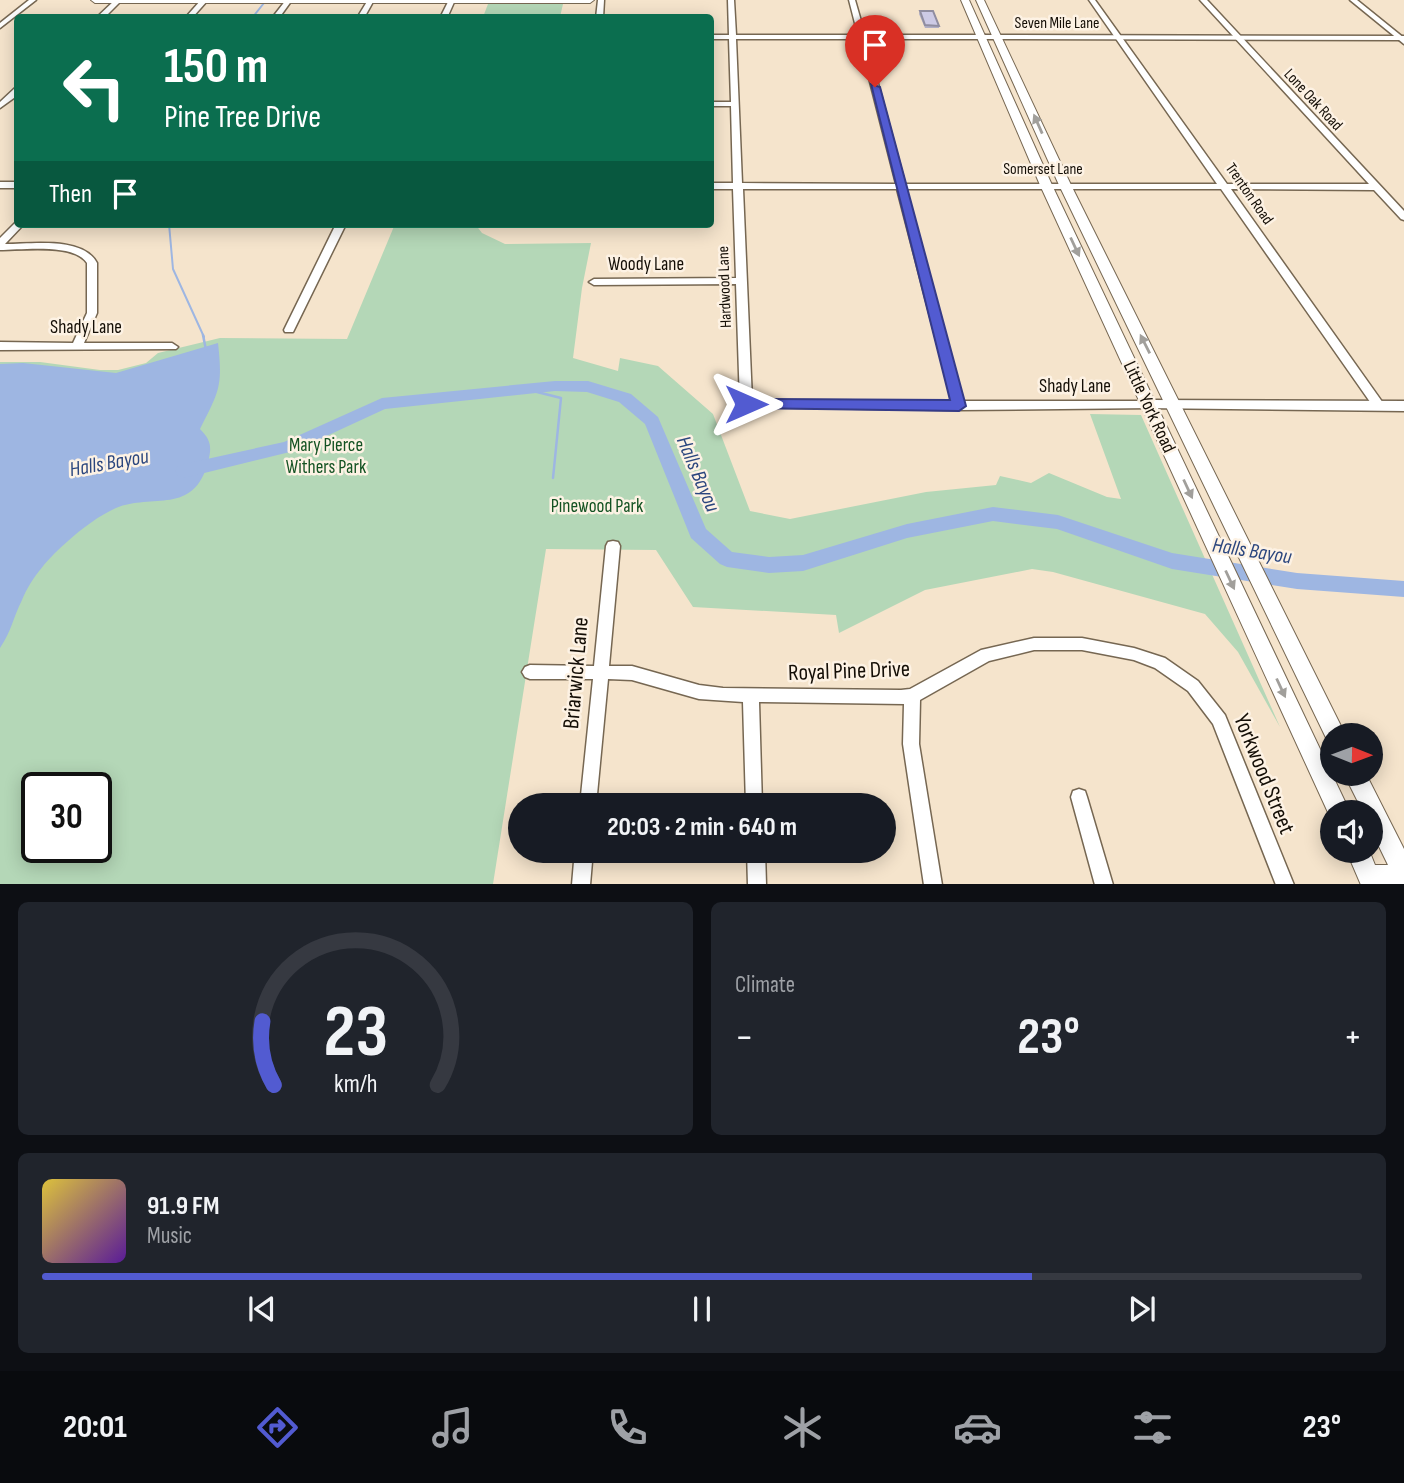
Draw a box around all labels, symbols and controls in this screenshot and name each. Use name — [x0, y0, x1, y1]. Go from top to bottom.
street label: Seven Mile Lane — [1015, 14, 1099, 33]
pin — [845, 15, 905, 87]
icon: arrive — [856, 26, 894, 64]
text: 150 m — [164, 38, 268, 97]
icon: left — [49, 42, 140, 133]
street label: Lone Oak Road — [1280, 65, 1346, 135]
text: Pine Tree Drive — [164, 98, 321, 137]
one-way arrow — [1032, 114, 1044, 134]
street label: Somerset Lane — [1003, 160, 1083, 179]
street label: Trenton Road — [1221, 160, 1277, 228]
icon: arrive — [106, 175, 144, 213]
text: Then — [49, 179, 92, 210]
one-way arrow — [1069, 237, 1081, 257]
street label: Hardwood Lane — [714, 246, 736, 328]
street label: Woody Lane — [608, 253, 684, 276]
street label: Shady Lane — [50, 316, 122, 339]
one-way arrow — [1139, 334, 1150, 354]
street label: Little York Road — [1118, 357, 1180, 457]
position arrow — [709, 367, 783, 441]
street label: Shady Lane — [1039, 375, 1111, 398]
water label: Halls Bayou — [671, 432, 725, 516]
park label: Mary Pierce Withers Park — [286, 434, 367, 479]
water label: Halls Bayou — [68, 444, 151, 482]
one-way arrow — [1182, 479, 1193, 499]
park label: Pinewood Park — [551, 495, 644, 518]
water label: Halls Bayou — [1211, 532, 1294, 570]
one-way arrow — [1224, 570, 1236, 590]
street label: Briarwick Lane — [557, 616, 595, 730]
street label: Royal Pine Drive — [788, 655, 910, 687]
one-way arrow — [1275, 678, 1286, 698]
street label: Yorkwood Street — [1227, 710, 1301, 838]
north arrow — [1320, 723, 1382, 786]
map controls — [1320, 723, 1383, 863]
speed limit sign: 30 — [21, 772, 112, 863]
button: sound — [1320, 800, 1383, 863]
text: 20:03 · 2 min · 640 m — [607, 812, 797, 843]
text: Climate — [735, 971, 795, 999]
text: 23 — [323, 989, 388, 1077]
text: 23° — [1017, 1006, 1080, 1069]
text: − — [735, 1015, 754, 1060]
text: + — [1343, 1015, 1362, 1060]
text: km/h — [334, 1068, 377, 1099]
text: 91.9 FM — [147, 1191, 219, 1222]
text: Music — [147, 1222, 192, 1250]
icon: previous — [243, 1290, 281, 1328]
icon: pause — [683, 1290, 721, 1328]
icon: next — [1123, 1290, 1161, 1328]
icon: directions — [253, 1403, 302, 1452]
icon: music — [428, 1403, 477, 1452]
icon: phone — [603, 1403, 652, 1452]
icon: climate — [778, 1403, 827, 1452]
icon: car — [953, 1403, 1002, 1452]
icon: filters — [1128, 1403, 1177, 1452]
text: 20:01 — [63, 1408, 127, 1447]
text: 23° — [1303, 1408, 1341, 1447]

